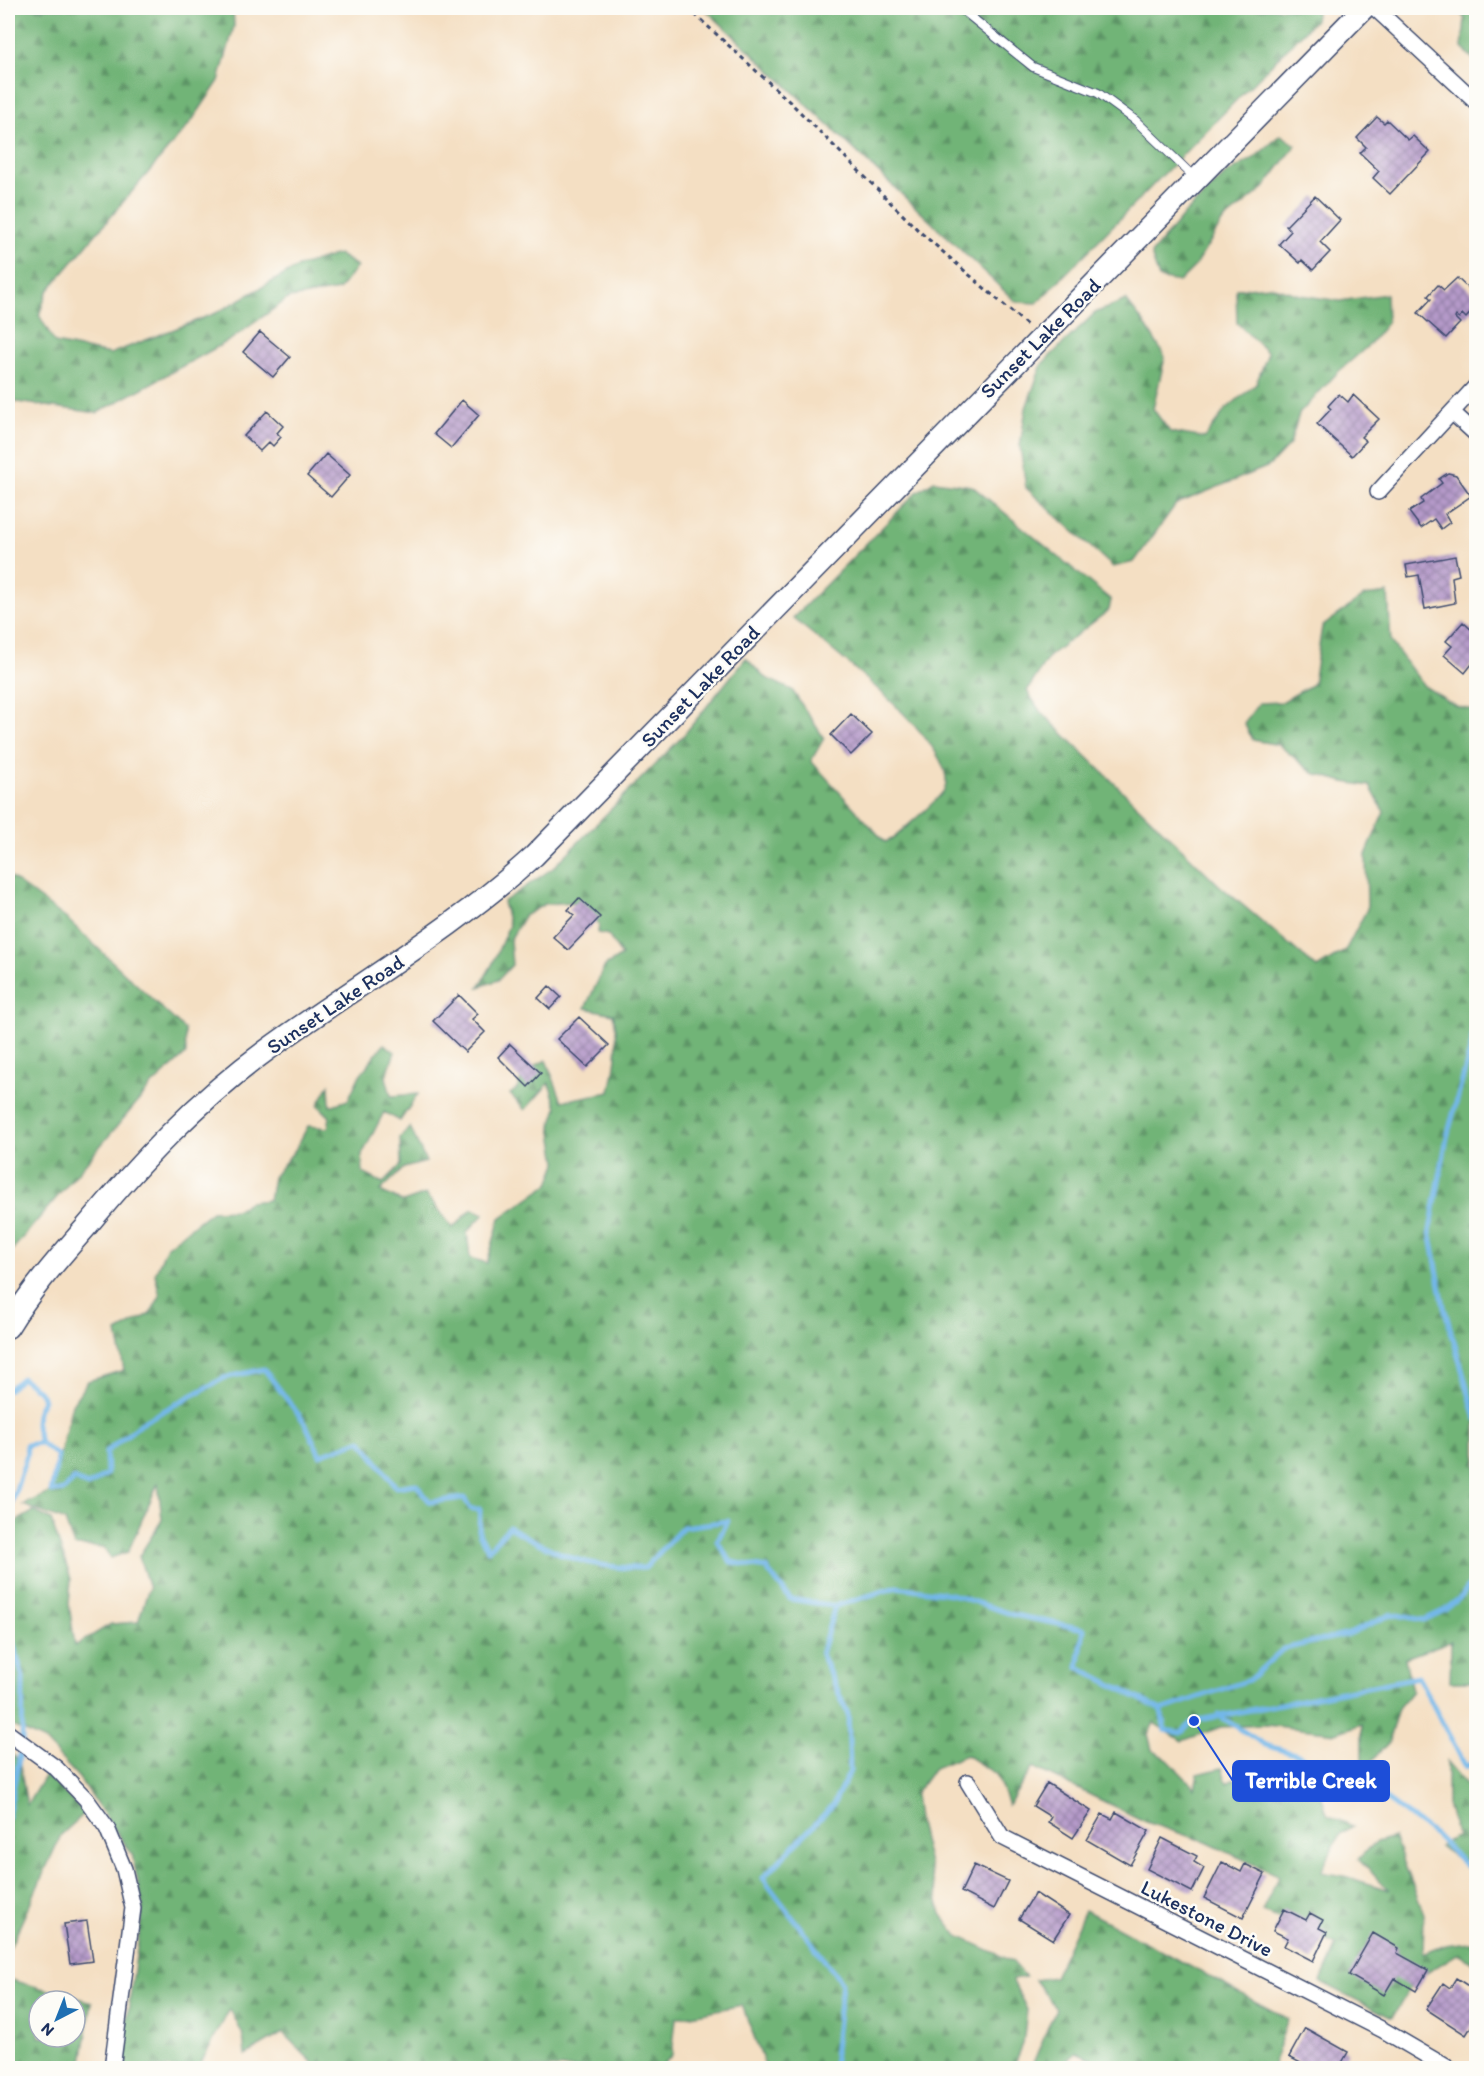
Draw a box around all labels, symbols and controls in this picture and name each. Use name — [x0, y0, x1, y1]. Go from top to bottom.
street label: Sunset Lake Road — [975, 273, 1105, 403]
street label: Sunset Lake Road — [635, 620, 765, 752]
street label: Sunset Lake Road — [262, 949, 408, 1059]
callout: Terrible Creek — [1233, 1761, 1389, 1801]
text: Terrible Creek — [1244, 1767, 1377, 1794]
street label: Lukestone Drive — [1137, 1874, 1277, 1962]
north arrow — [27, 1989, 87, 2049]
text: N — [37, 2019, 58, 2040]

